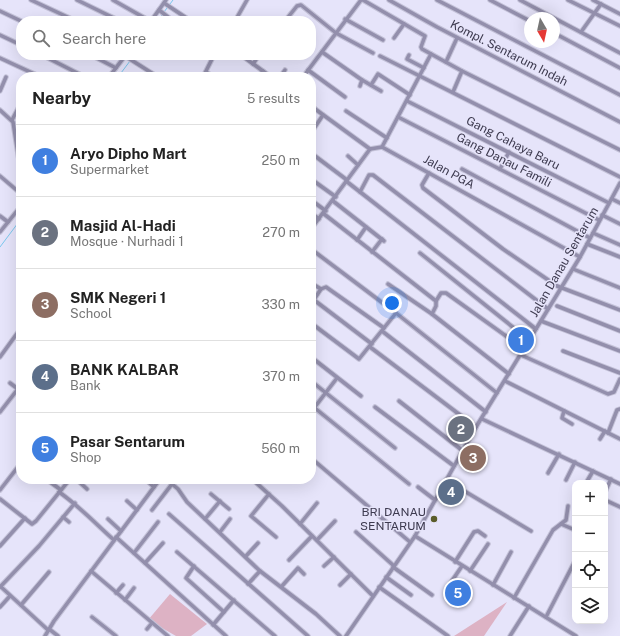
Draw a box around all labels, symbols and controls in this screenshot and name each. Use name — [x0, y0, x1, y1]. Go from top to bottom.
north arrow — [524, 12, 560, 48]
search box — [16, 16, 316, 60]
street label: Kompl. Sentarum Indah — [448, 17, 570, 89]
icon: search — [30, 27, 52, 49]
text: Search here — [62, 30, 146, 47]
text: Nearby — [32, 88, 91, 108]
text: 5 results — [247, 91, 300, 106]
street label: Gang Cahaya Baru — [464, 113, 562, 173]
street label: Gang Danau Famili — [454, 130, 554, 190]
text: Aryo Dipho Mart — [70, 145, 187, 162]
street label: Jalan PGA — [421, 152, 477, 192]
text: 1 — [42, 153, 48, 168]
text: 250 m — [262, 153, 300, 168]
text: Supermarket — [70, 162, 149, 177]
street label: Jalan Danau Sentarum — [527, 205, 601, 319]
text: Masjid Al-Hadi — [70, 217, 176, 234]
text: 2 — [41, 225, 49, 240]
text: 270 m — [262, 225, 300, 240]
text: Mosque · Nurhadi 1 — [70, 234, 184, 249]
text: SMK Negeri 1 — [70, 289, 166, 306]
your location — [382, 293, 402, 313]
text: 3 — [41, 297, 49, 312]
text: 330 m — [261, 297, 300, 312]
text: School — [70, 306, 112, 321]
pin: 1 — [508, 325, 534, 355]
text: BANK KALBAR — [70, 361, 179, 378]
text: 4 — [41, 369, 49, 384]
text: 370 m — [262, 369, 300, 384]
text: Bank — [70, 378, 101, 393]
pin: 2 — [448, 414, 474, 444]
text: Pasar Sentarum — [70, 433, 185, 450]
text: 5 — [41, 441, 49, 456]
text: 560 m — [261, 441, 300, 456]
pin: 3 — [460, 443, 486, 473]
text: Shop — [70, 450, 101, 465]
pin: 4 — [438, 477, 464, 507]
map controls — [572, 480, 608, 624]
button: + — [572, 480, 608, 516]
place label: BRI DANAU SENTARUM — [360, 505, 426, 533]
marker: BRI DANAU SENTARUM — [429, 514, 439, 524]
button: − — [572, 516, 608, 552]
button: locate — [572, 552, 608, 588]
pin: 5 — [445, 578, 471, 608]
button: layers — [572, 588, 608, 624]

